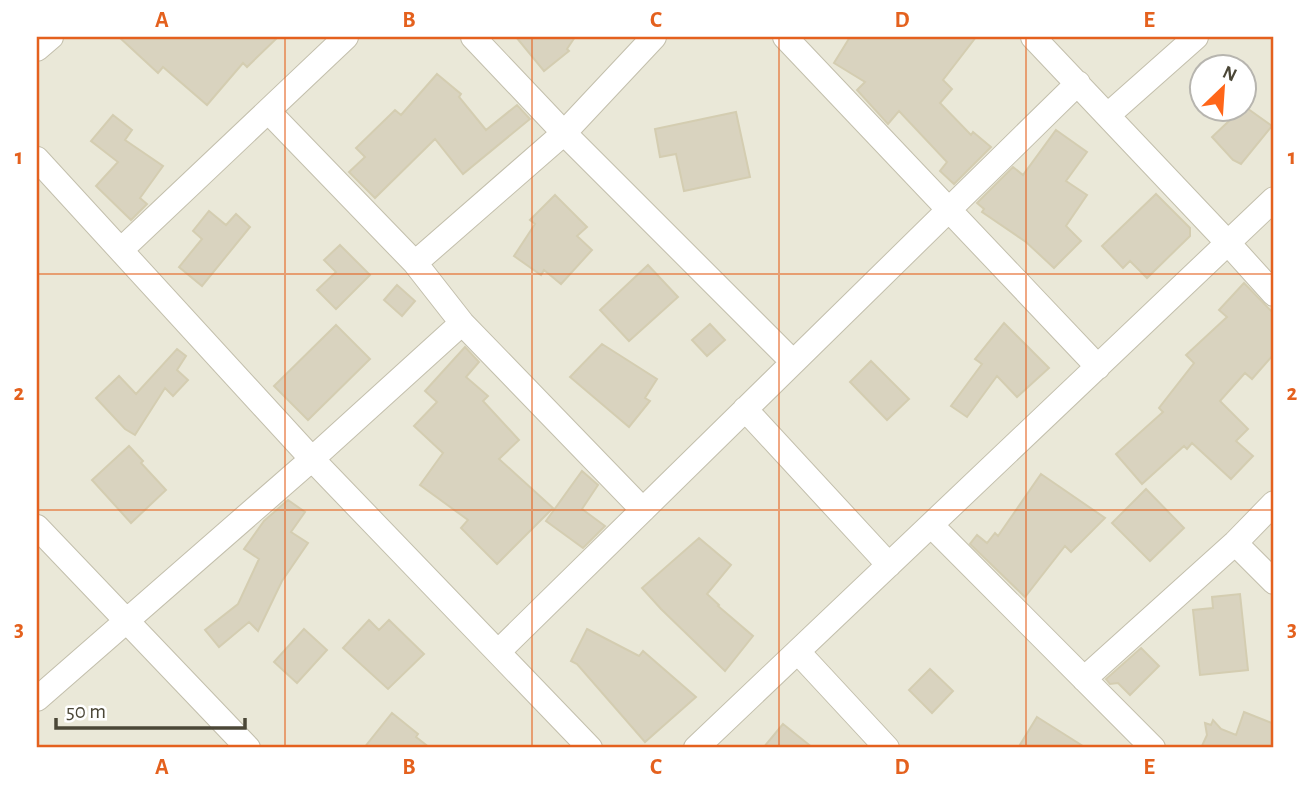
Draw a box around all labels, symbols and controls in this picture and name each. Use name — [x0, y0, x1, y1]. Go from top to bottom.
text: A — [155, 9, 169, 32]
text: B — [402, 9, 416, 32]
text: C — [650, 9, 662, 32]
text: D — [894, 9, 910, 32]
text: E — [1143, 9, 1155, 32]
north arrow — [1188, 52, 1258, 122]
text: N — [1220, 63, 1240, 85]
text: 1 — [15, 146, 23, 169]
text: 1 — [1288, 146, 1296, 169]
text: 2 — [14, 382, 25, 405]
text: 2 — [1287, 382, 1298, 405]
text: 3 — [14, 618, 24, 641]
text: 3 — [1287, 618, 1297, 641]
scale bar — [56, 687, 245, 731]
text: 50 m — [66, 701, 106, 722]
text: A — [155, 756, 169, 779]
text: B — [402, 756, 416, 779]
text: C — [650, 756, 662, 779]
text: D — [894, 756, 910, 779]
text: E — [1143, 756, 1155, 779]

